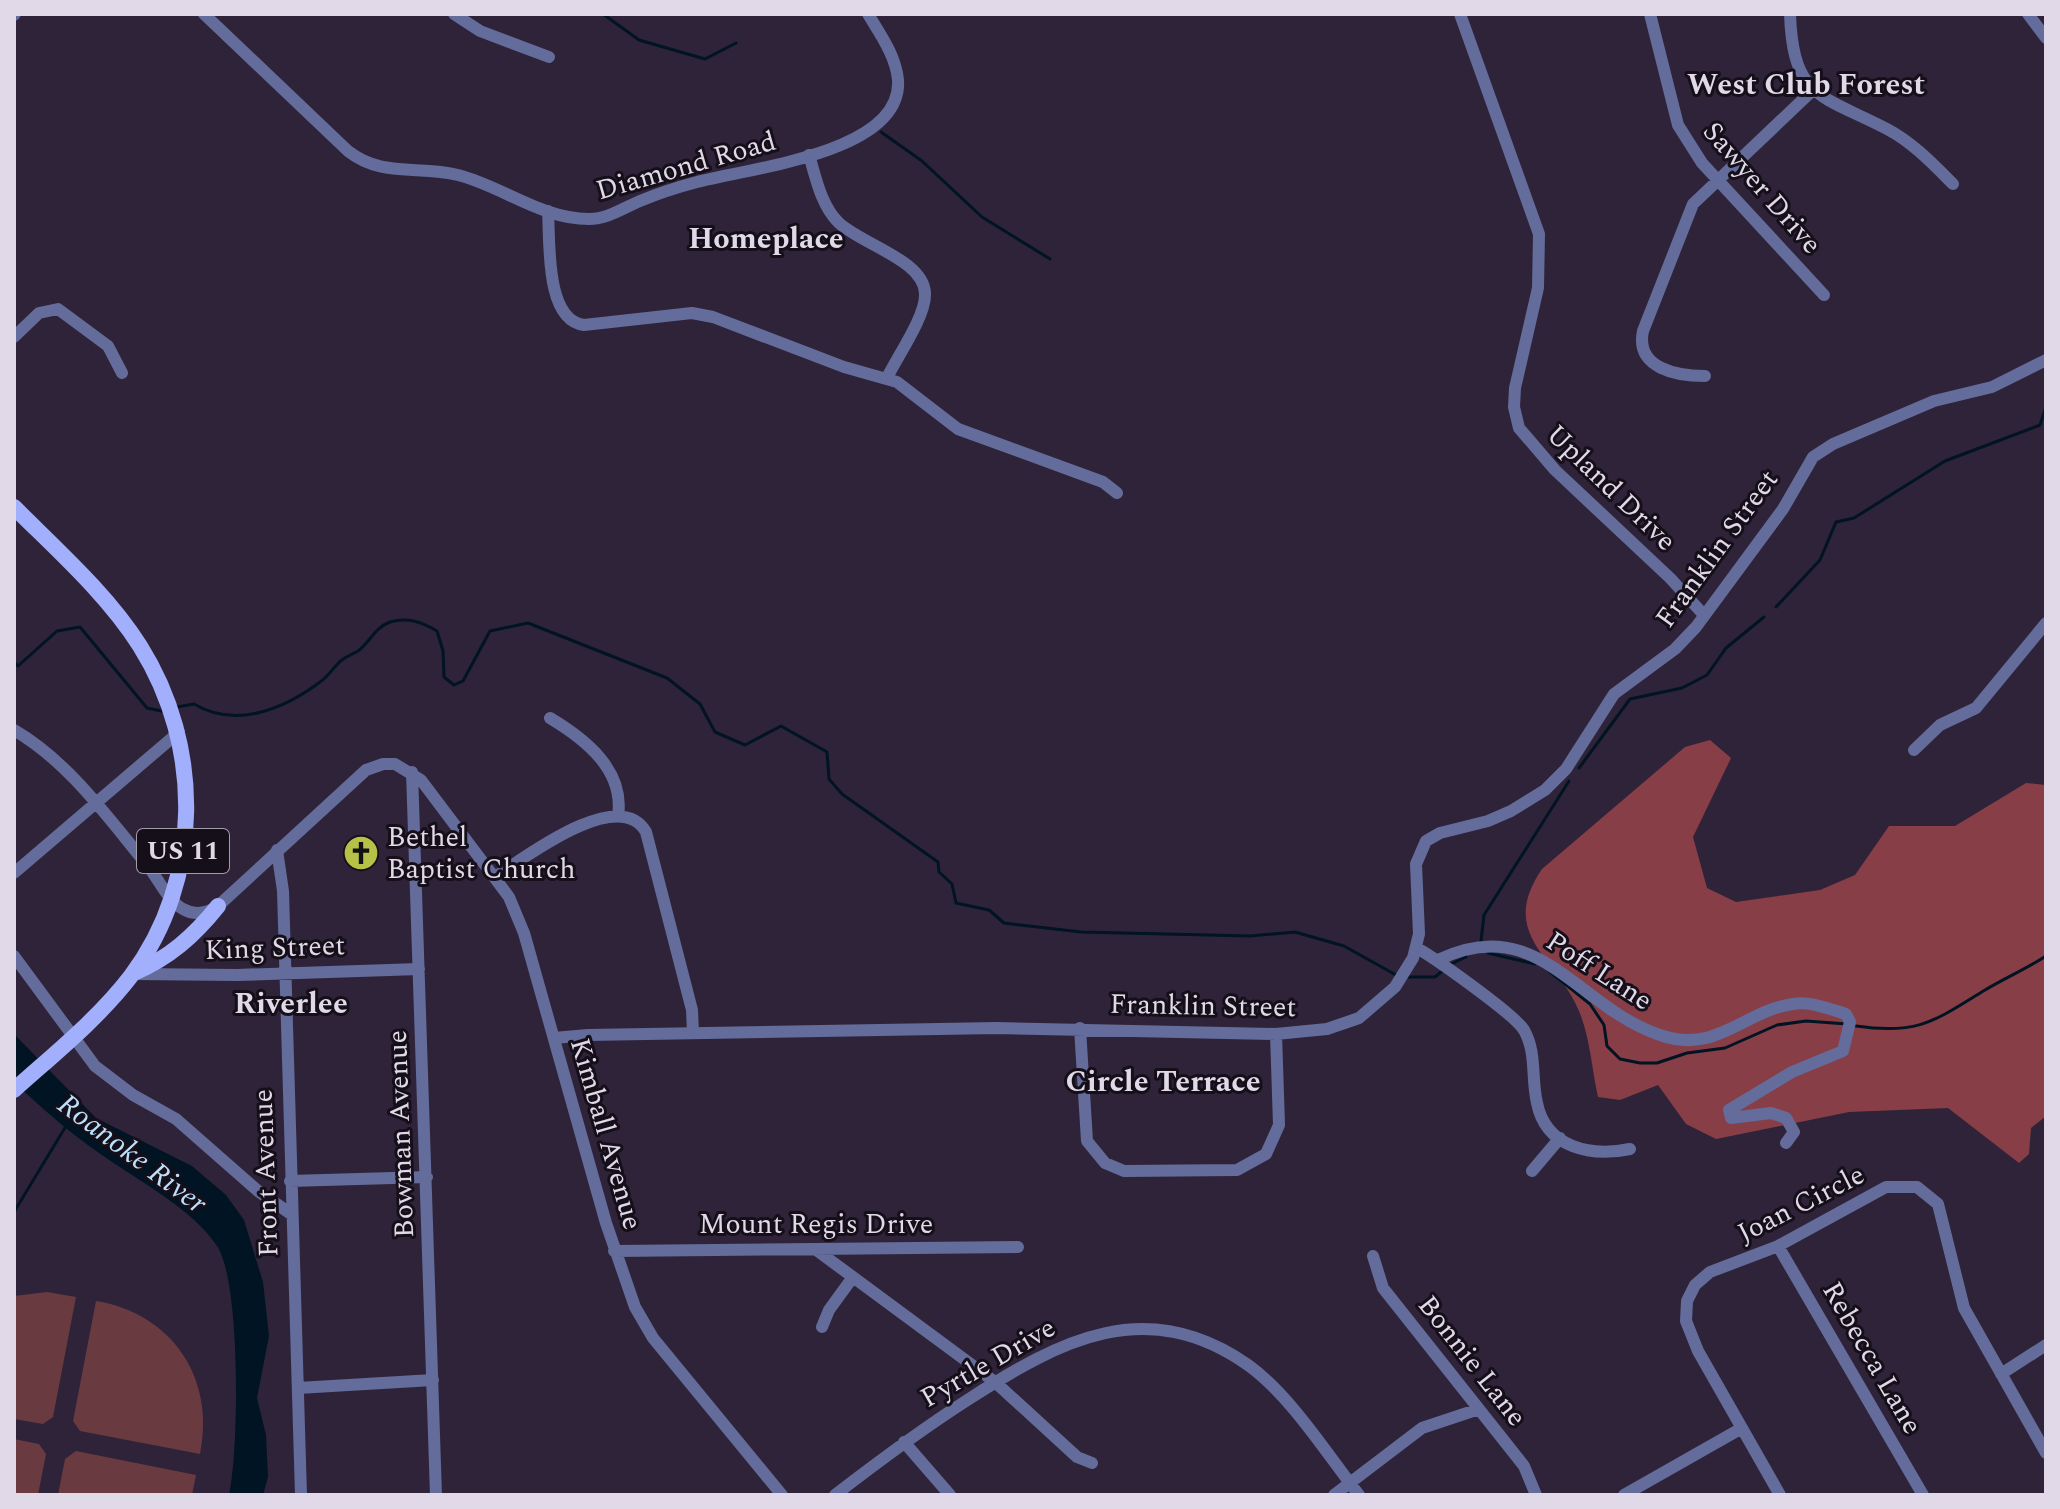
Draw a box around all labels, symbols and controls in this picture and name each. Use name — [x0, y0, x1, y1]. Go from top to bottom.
district label: West Club Forest — [1687, 62, 1925, 108]
street label: Sawyer Drive — [1692, 112, 1832, 264]
street label: Diamond Road — [591, 120, 781, 212]
district label: Homeplace — [688, 216, 844, 262]
street label: Upland Drive — [1536, 414, 1686, 562]
street label: Franklin Street — [1645, 461, 1789, 637]
place label: Bethel Baptist Church — [387, 816, 576, 891]
road number: US 11 — [137, 829, 229, 873]
church icon: Bethel Baptist Church — [342, 834, 380, 872]
street label: Poff Lane — [1537, 920, 1661, 1022]
street label: King Street — [204, 924, 346, 972]
district label: Riverlee — [234, 981, 348, 1027]
street label: Franklin Street — [1109, 983, 1297, 1029]
street label: Bowman Avenue — [376, 1029, 426, 1239]
street label: Kimball Avenue — [558, 1033, 654, 1235]
district label: Circle Terrace — [1065, 1059, 1261, 1105]
water label: Roanoke River — [47, 1082, 217, 1226]
street label: Front Avenue — [242, 1088, 290, 1258]
street label: Joan Circle — [1730, 1154, 1872, 1254]
street label: Mount Regis Drive — [699, 1203, 933, 1246]
street label: Rebecca Lane — [1811, 1274, 1933, 1442]
street label: Bonnie Lane — [1407, 1286, 1537, 1436]
street label: Pyrtle Drive — [912, 1307, 1064, 1419]

